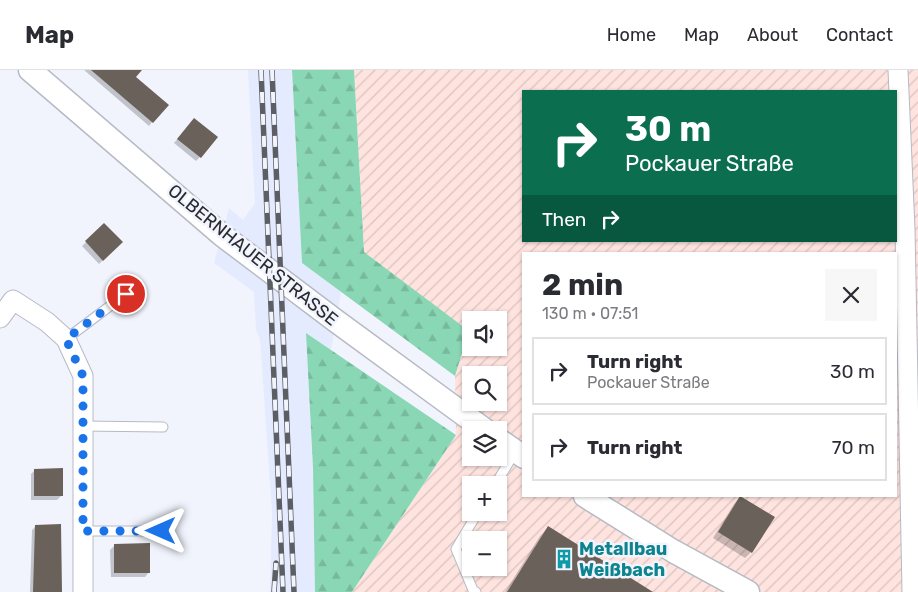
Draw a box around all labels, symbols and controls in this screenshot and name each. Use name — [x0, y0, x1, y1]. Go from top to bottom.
text: Map — [25, 21, 74, 49]
text: Home — [607, 24, 656, 46]
text: Map — [684, 24, 719, 46]
text: About — [747, 24, 798, 46]
text: Contact — [826, 24, 893, 46]
text: 30 m — [625, 108, 711, 150]
icon: right — [542, 110, 607, 175]
text: Pockauer Straße — [625, 150, 794, 177]
street label: OLBERNHAUER STRASSE — [164, 180, 342, 330]
icon: right — [596, 205, 624, 233]
text: Then — [542, 208, 586, 231]
text: 2 min — [542, 267, 623, 303]
button: close — [825, 269, 877, 321]
pin — [105, 273, 147, 315]
icon: arrive — [112, 280, 140, 308]
text: 130 m · 07:51 — [542, 304, 638, 323]
map controls — [462, 311, 507, 576]
button: sound — [462, 311, 507, 356]
text: Turn right — [587, 350, 682, 373]
icon: right — [544, 357, 572, 385]
text: 30 m — [830, 360, 875, 383]
button: search — [462, 366, 507, 411]
text: Pockauer Straße — [587, 373, 710, 392]
button: layers — [462, 421, 507, 466]
icon: right — [544, 433, 572, 461]
text: Turn right — [587, 436, 682, 459]
text: 70 m — [832, 436, 875, 459]
button: + — [462, 476, 507, 521]
position arrow — [134, 504, 186, 556]
button: − — [462, 531, 507, 576]
place label: Metallbau Weißbach — [579, 538, 667, 581]
building icon: Metallbau Weißbach — [553, 548, 575, 570]

